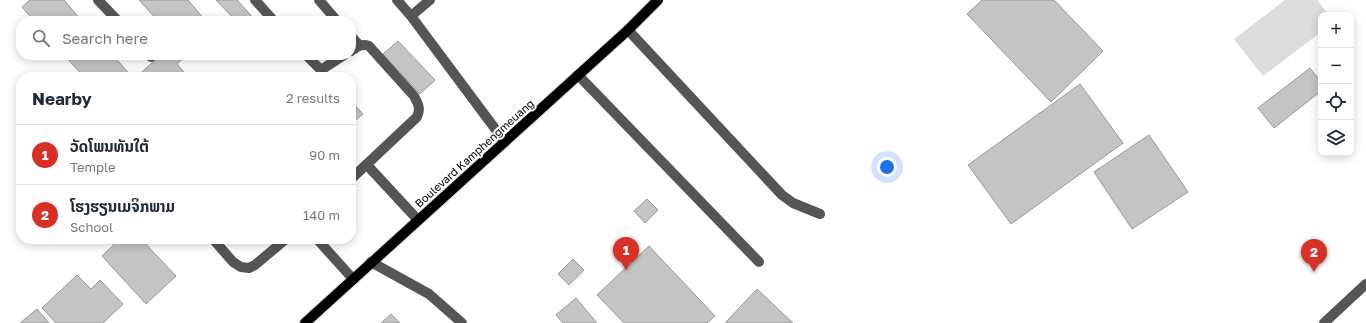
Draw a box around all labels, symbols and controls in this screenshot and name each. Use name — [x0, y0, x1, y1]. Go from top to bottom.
map controls — [1318, 12, 1354, 156]
button: + — [1318, 12, 1354, 48]
search box — [16, 16, 356, 60]
icon: search — [30, 27, 52, 49]
text: Search here — [62, 29, 148, 47]
button: − — [1318, 48, 1354, 84]
button: locate — [1318, 84, 1354, 120]
text: Nearby — [32, 88, 92, 109]
text: 2 results — [286, 90, 340, 106]
street label: Boulevard Kamphengmeuang — [412, 96, 536, 210]
button: layers — [1318, 120, 1354, 156]
text: ວັດໂພນທັນໃຕ້ — [70, 137, 149, 155]
text: 1 — [42, 147, 48, 163]
text: 90 m — [309, 147, 340, 163]
your location — [877, 157, 897, 177]
text: Temple — [70, 159, 116, 175]
text: ໂຮງຮຽນເມຈິກພາມ — [70, 197, 175, 215]
text: 2 — [41, 207, 49, 223]
text: 140 m — [303, 207, 340, 223]
text: School — [70, 219, 113, 235]
pin: 1 — [613, 237, 639, 270]
pin: 2 — [1301, 239, 1327, 272]

